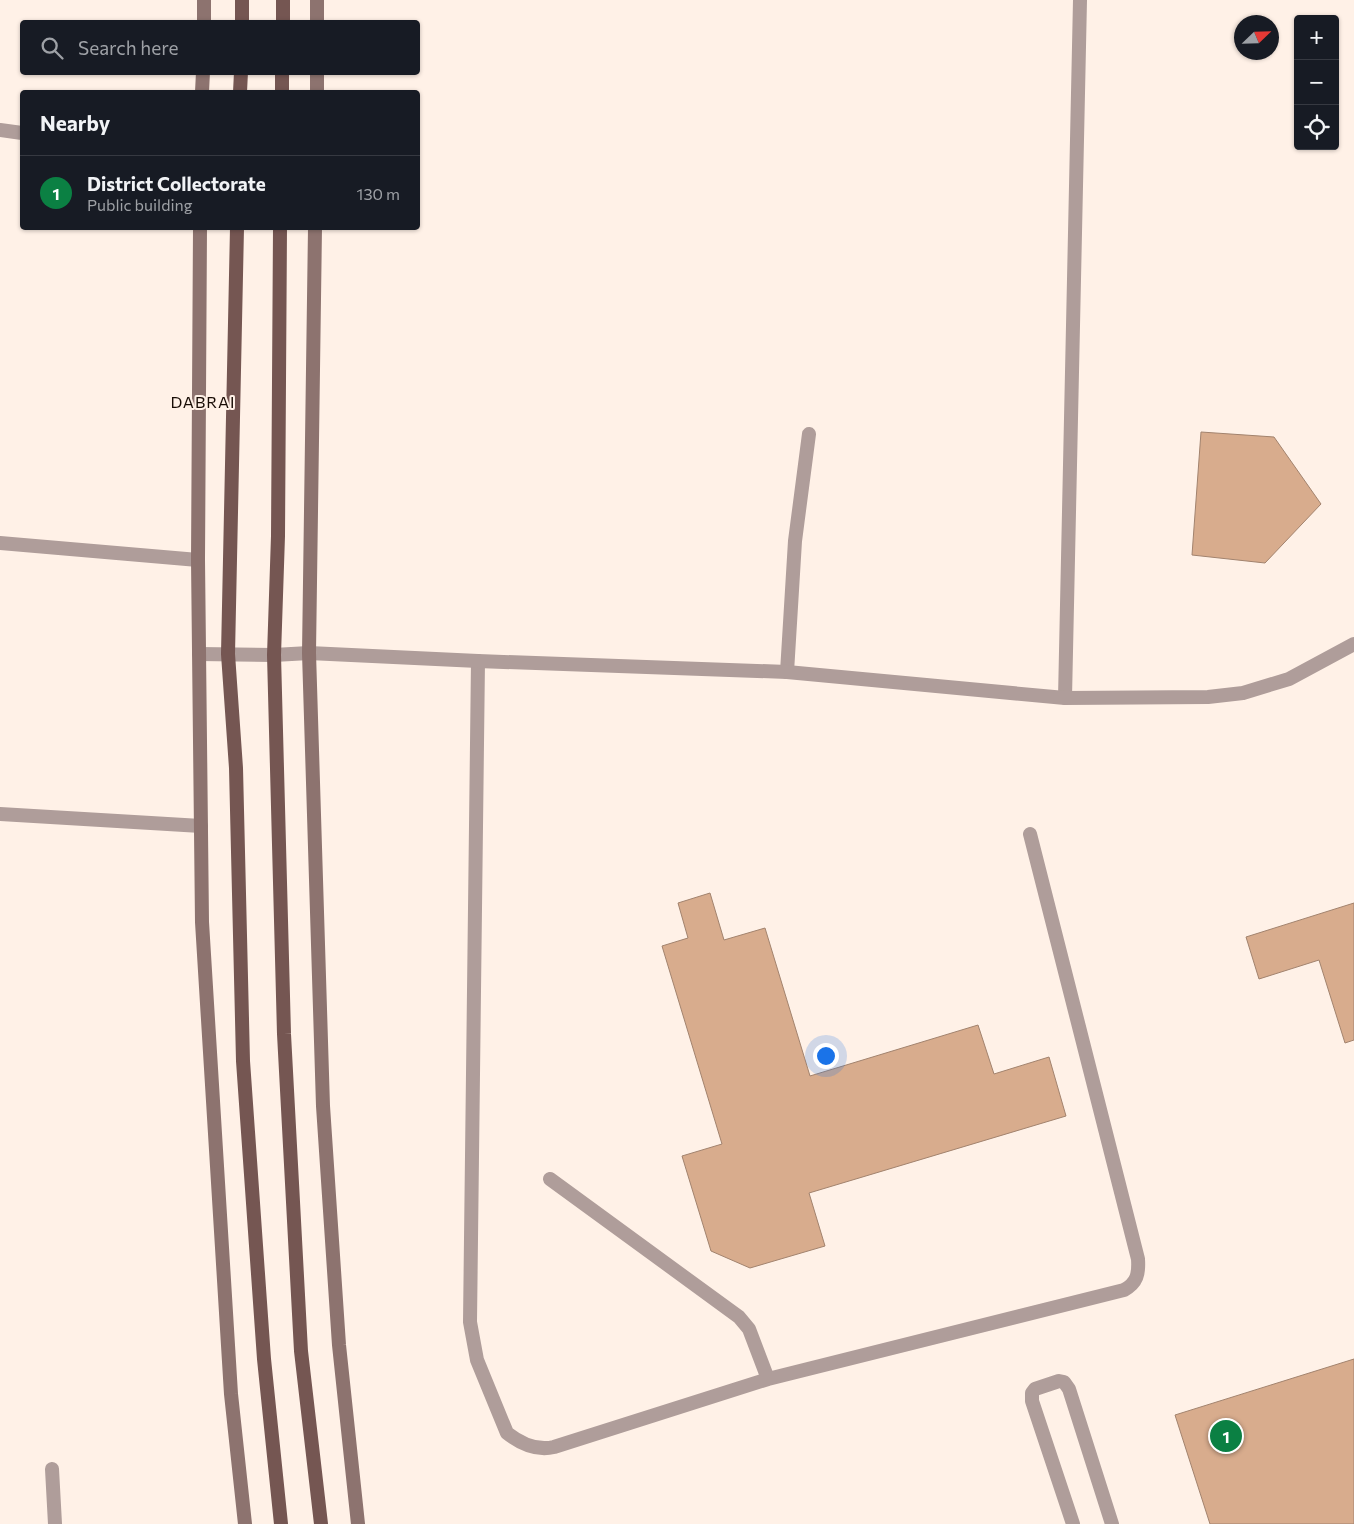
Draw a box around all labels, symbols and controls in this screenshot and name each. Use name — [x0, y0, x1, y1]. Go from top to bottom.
north arrow — [1234, 15, 1279, 60]
map controls — [1294, 15, 1339, 150]
button: + — [1294, 15, 1339, 60]
search box — [20, 20, 420, 75]
icon: search — [38, 34, 66, 62]
text: Search here — [78, 36, 178, 59]
button: − — [1294, 60, 1339, 105]
button: locate — [1294, 105, 1339, 150]
text: Nearby — [40, 110, 110, 135]
text: District Collectorate — [87, 172, 266, 195]
text: 1 — [52, 184, 60, 203]
text: 130 m — [357, 184, 400, 203]
text: Public building — [87, 195, 192, 214]
district label: DABRAI — [171, 392, 235, 411]
your location — [813, 1043, 839, 1069]
pin: 1 — [1210, 1417, 1242, 1455]

